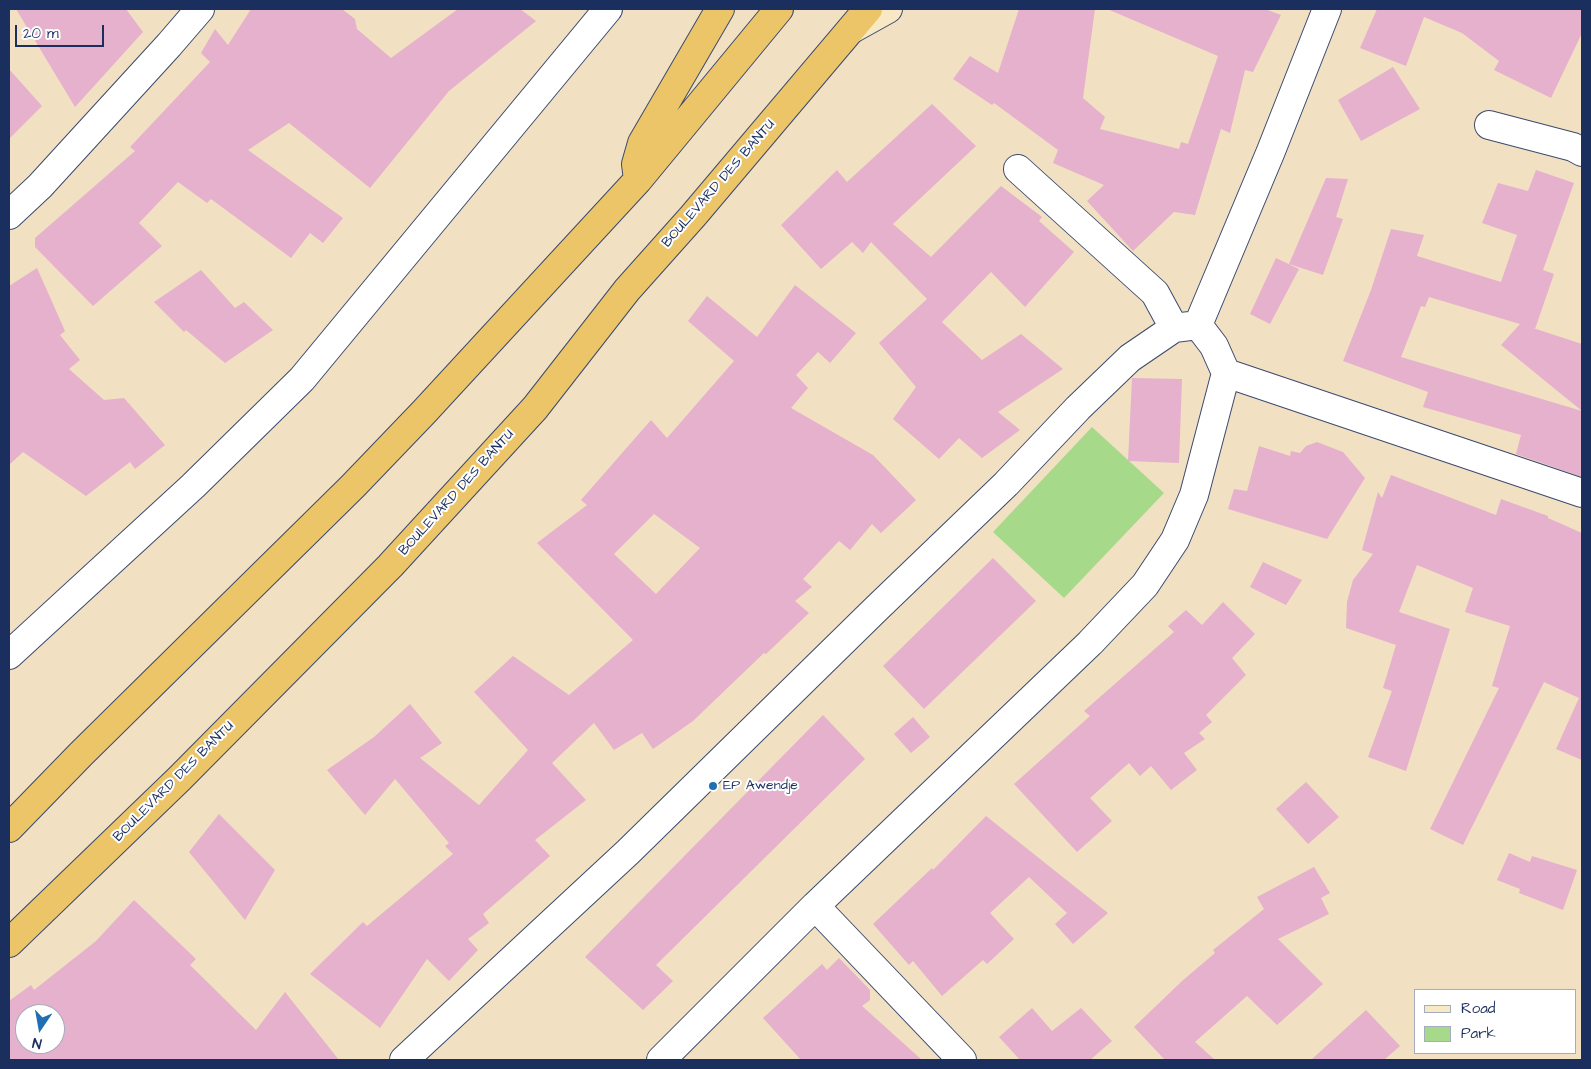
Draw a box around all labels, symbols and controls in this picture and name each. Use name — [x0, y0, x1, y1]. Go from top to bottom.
scale bar — [18, 15, 106, 47]
text: 20 m — [23, 23, 59, 44]
street label: BOULEVARD DES BANTU — [659, 117, 779, 251]
street label: BOULEVARD DES BANTU — [396, 427, 518, 559]
street label: BOULEVARD DES BANTU — [110, 718, 238, 846]
place label: EP Awendje — [723, 778, 798, 794]
marker: EP Awendje — [707, 780, 719, 792]
legend — [1414, 989, 1576, 1054]
text: Road — [1461, 998, 1495, 1019]
north arrow — [15, 1004, 65, 1054]
text: Park — [1461, 1023, 1496, 1044]
text: N — [31, 1032, 43, 1053]

